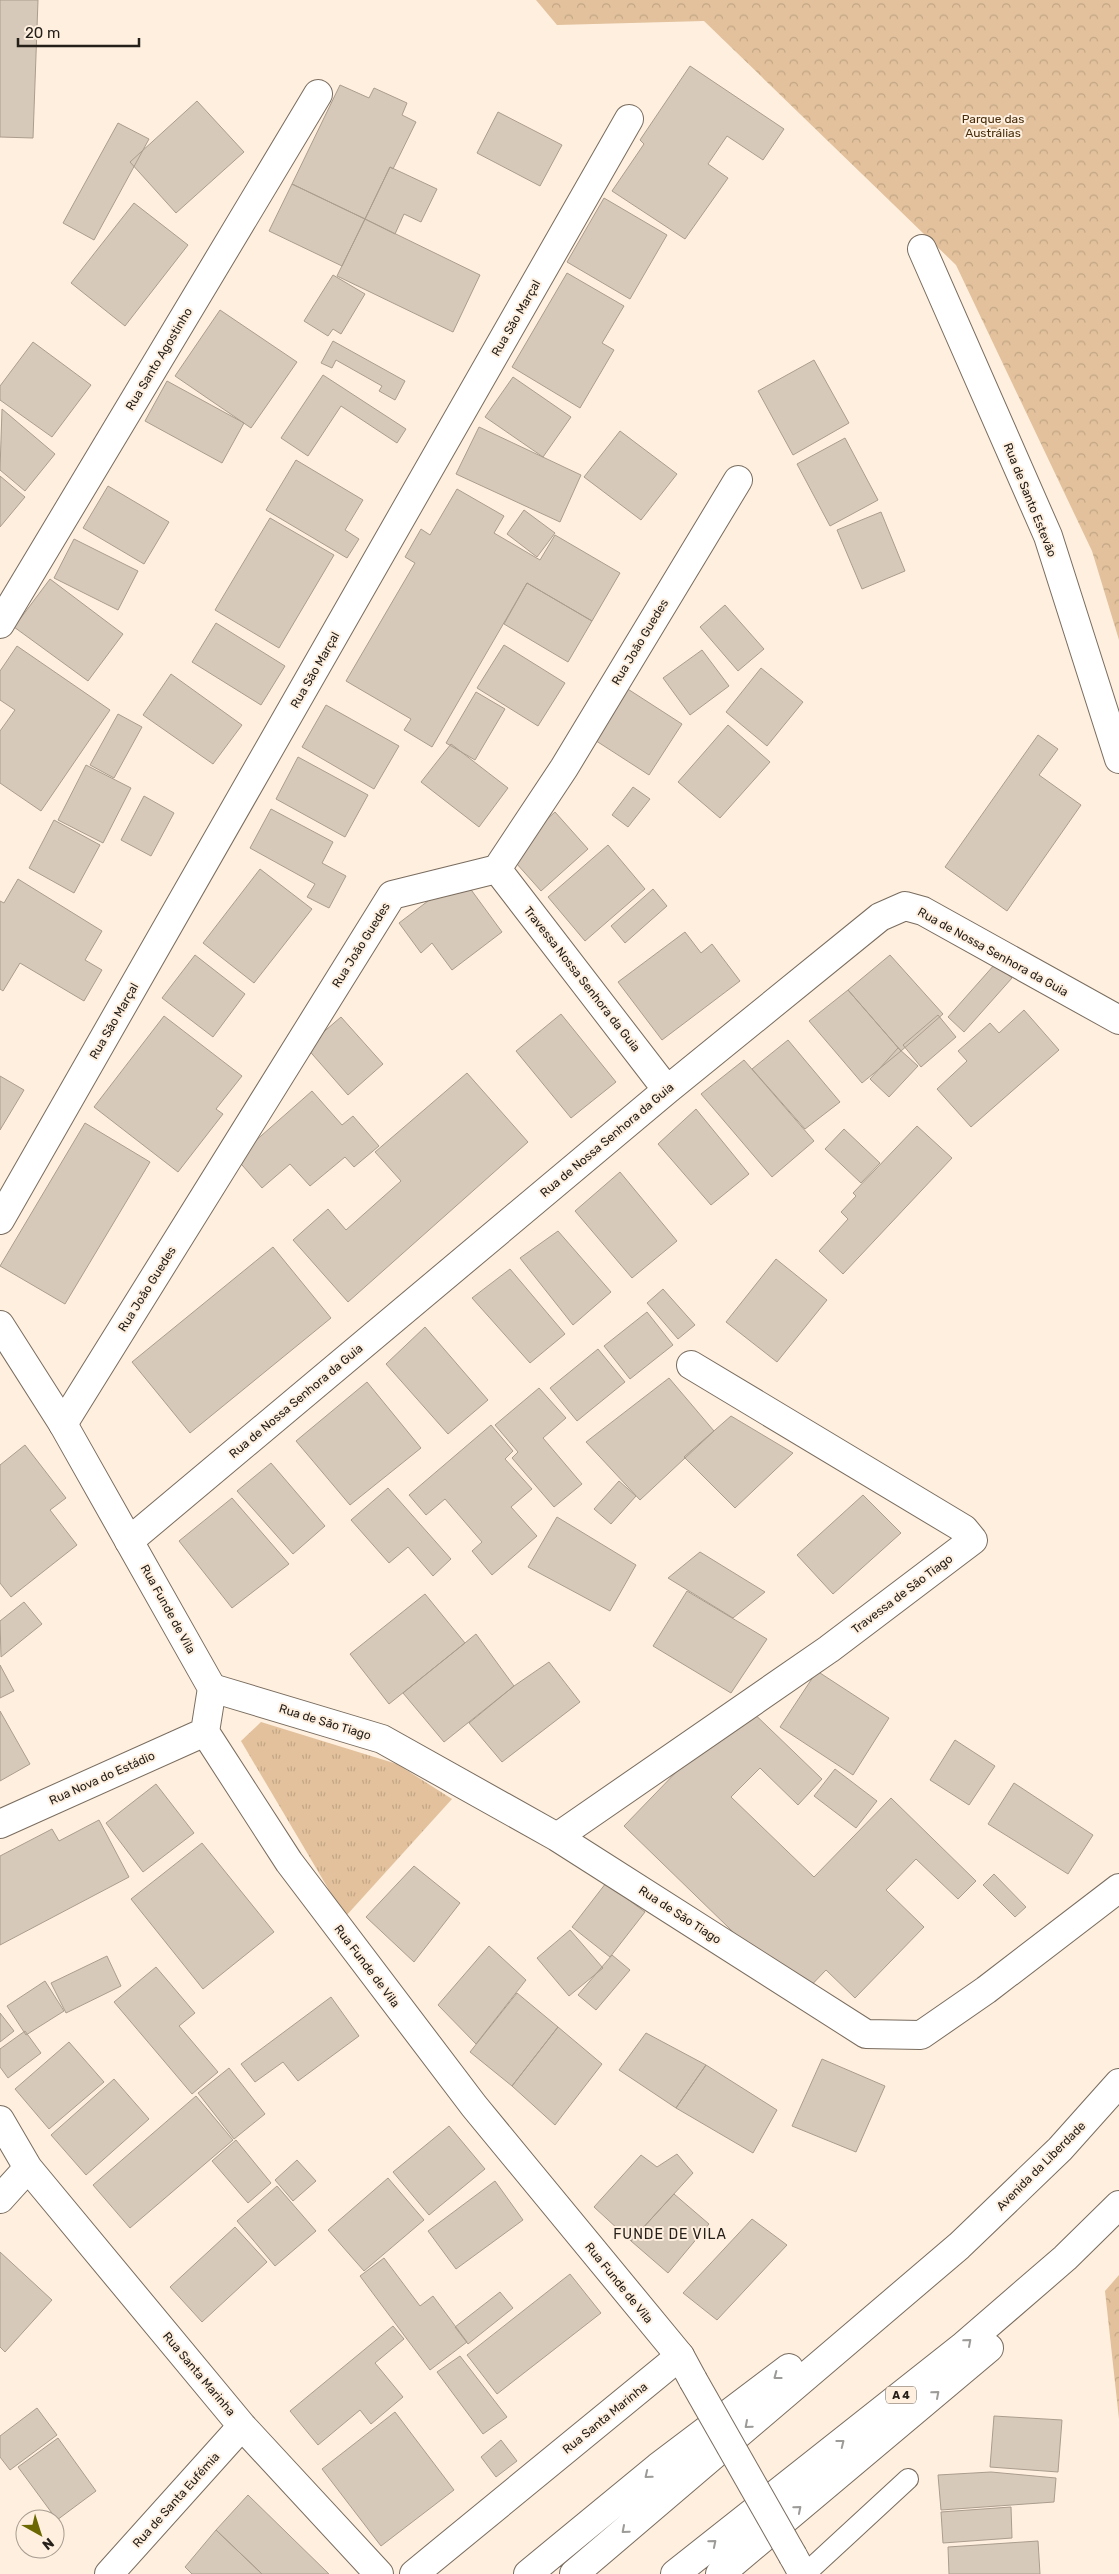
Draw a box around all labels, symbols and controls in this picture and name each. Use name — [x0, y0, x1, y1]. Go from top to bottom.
scale bar — [18, 15, 139, 47]
text: 20 m — [25, 24, 60, 42]
park label: Parque das Austrálias — [962, 112, 1024, 140]
street label: Rua São Marçal — [489, 277, 543, 358]
street label: Rua Santo Agostinho — [123, 305, 195, 413]
street label: Rua de Santo Estevão — [1001, 441, 1059, 559]
street label: Rua João Guedes — [609, 597, 671, 687]
street label: Rua São Marçal — [288, 629, 342, 710]
street label: Rua João Guedes — [329, 900, 393, 990]
street label: Travessa Nossa Senhora da Guia — [521, 904, 643, 1054]
street label: Rua de Nossa Senhora da Guia — [915, 905, 1071, 999]
street label: Rua São Marçal — [87, 980, 141, 1061]
street label: Rua de Nossa Senhora da Guia — [537, 1080, 677, 1200]
street label: Rua João Guedes — [115, 1244, 179, 1334]
street label: Rua de Nossa Senhora da Guia — [226, 1341, 366, 1461]
street label: Travessa de São Tiago — [849, 1551, 955, 1637]
street label: Rua Funde de Vila — [138, 1562, 198, 1656]
street label: Rua de São Tiago — [277, 1701, 373, 1743]
street label: Rua Nova do Estádio — [47, 1748, 157, 1808]
street label: Rua de São Tiago — [636, 1883, 724, 1947]
street label: Rua Funde de Vila — [331, 1922, 403, 2010]
street label: Avenida da Liberdade — [994, 2118, 1089, 2213]
district label: FUNDE DE VILA — [613, 2226, 727, 2243]
street label: Rua Funde de Vila — [582, 2240, 656, 2326]
street label: Rua Santa Marinha — [160, 2329, 238, 2419]
one-way arrow — [962, 2339, 971, 2348]
one-way arrow — [773, 2370, 783, 2379]
street label: Rua Santa Marinha — [560, 2380, 650, 2456]
road number: A 4 — [886, 2386, 916, 2404]
one-way arrow — [931, 2391, 940, 2400]
one-way arrow — [745, 2419, 754, 2427]
one-way arrow — [835, 2440, 844, 2448]
street label: Rua de Santa Eufémia — [130, 2450, 222, 2550]
one-way arrow — [645, 2470, 654, 2478]
one-way arrow — [792, 2507, 801, 2515]
north arrow — [15, 2509, 65, 2559]
one-way arrow — [621, 2525, 630, 2534]
text: N — [39, 2534, 57, 2553]
one-way arrow — [707, 2540, 716, 2549]

